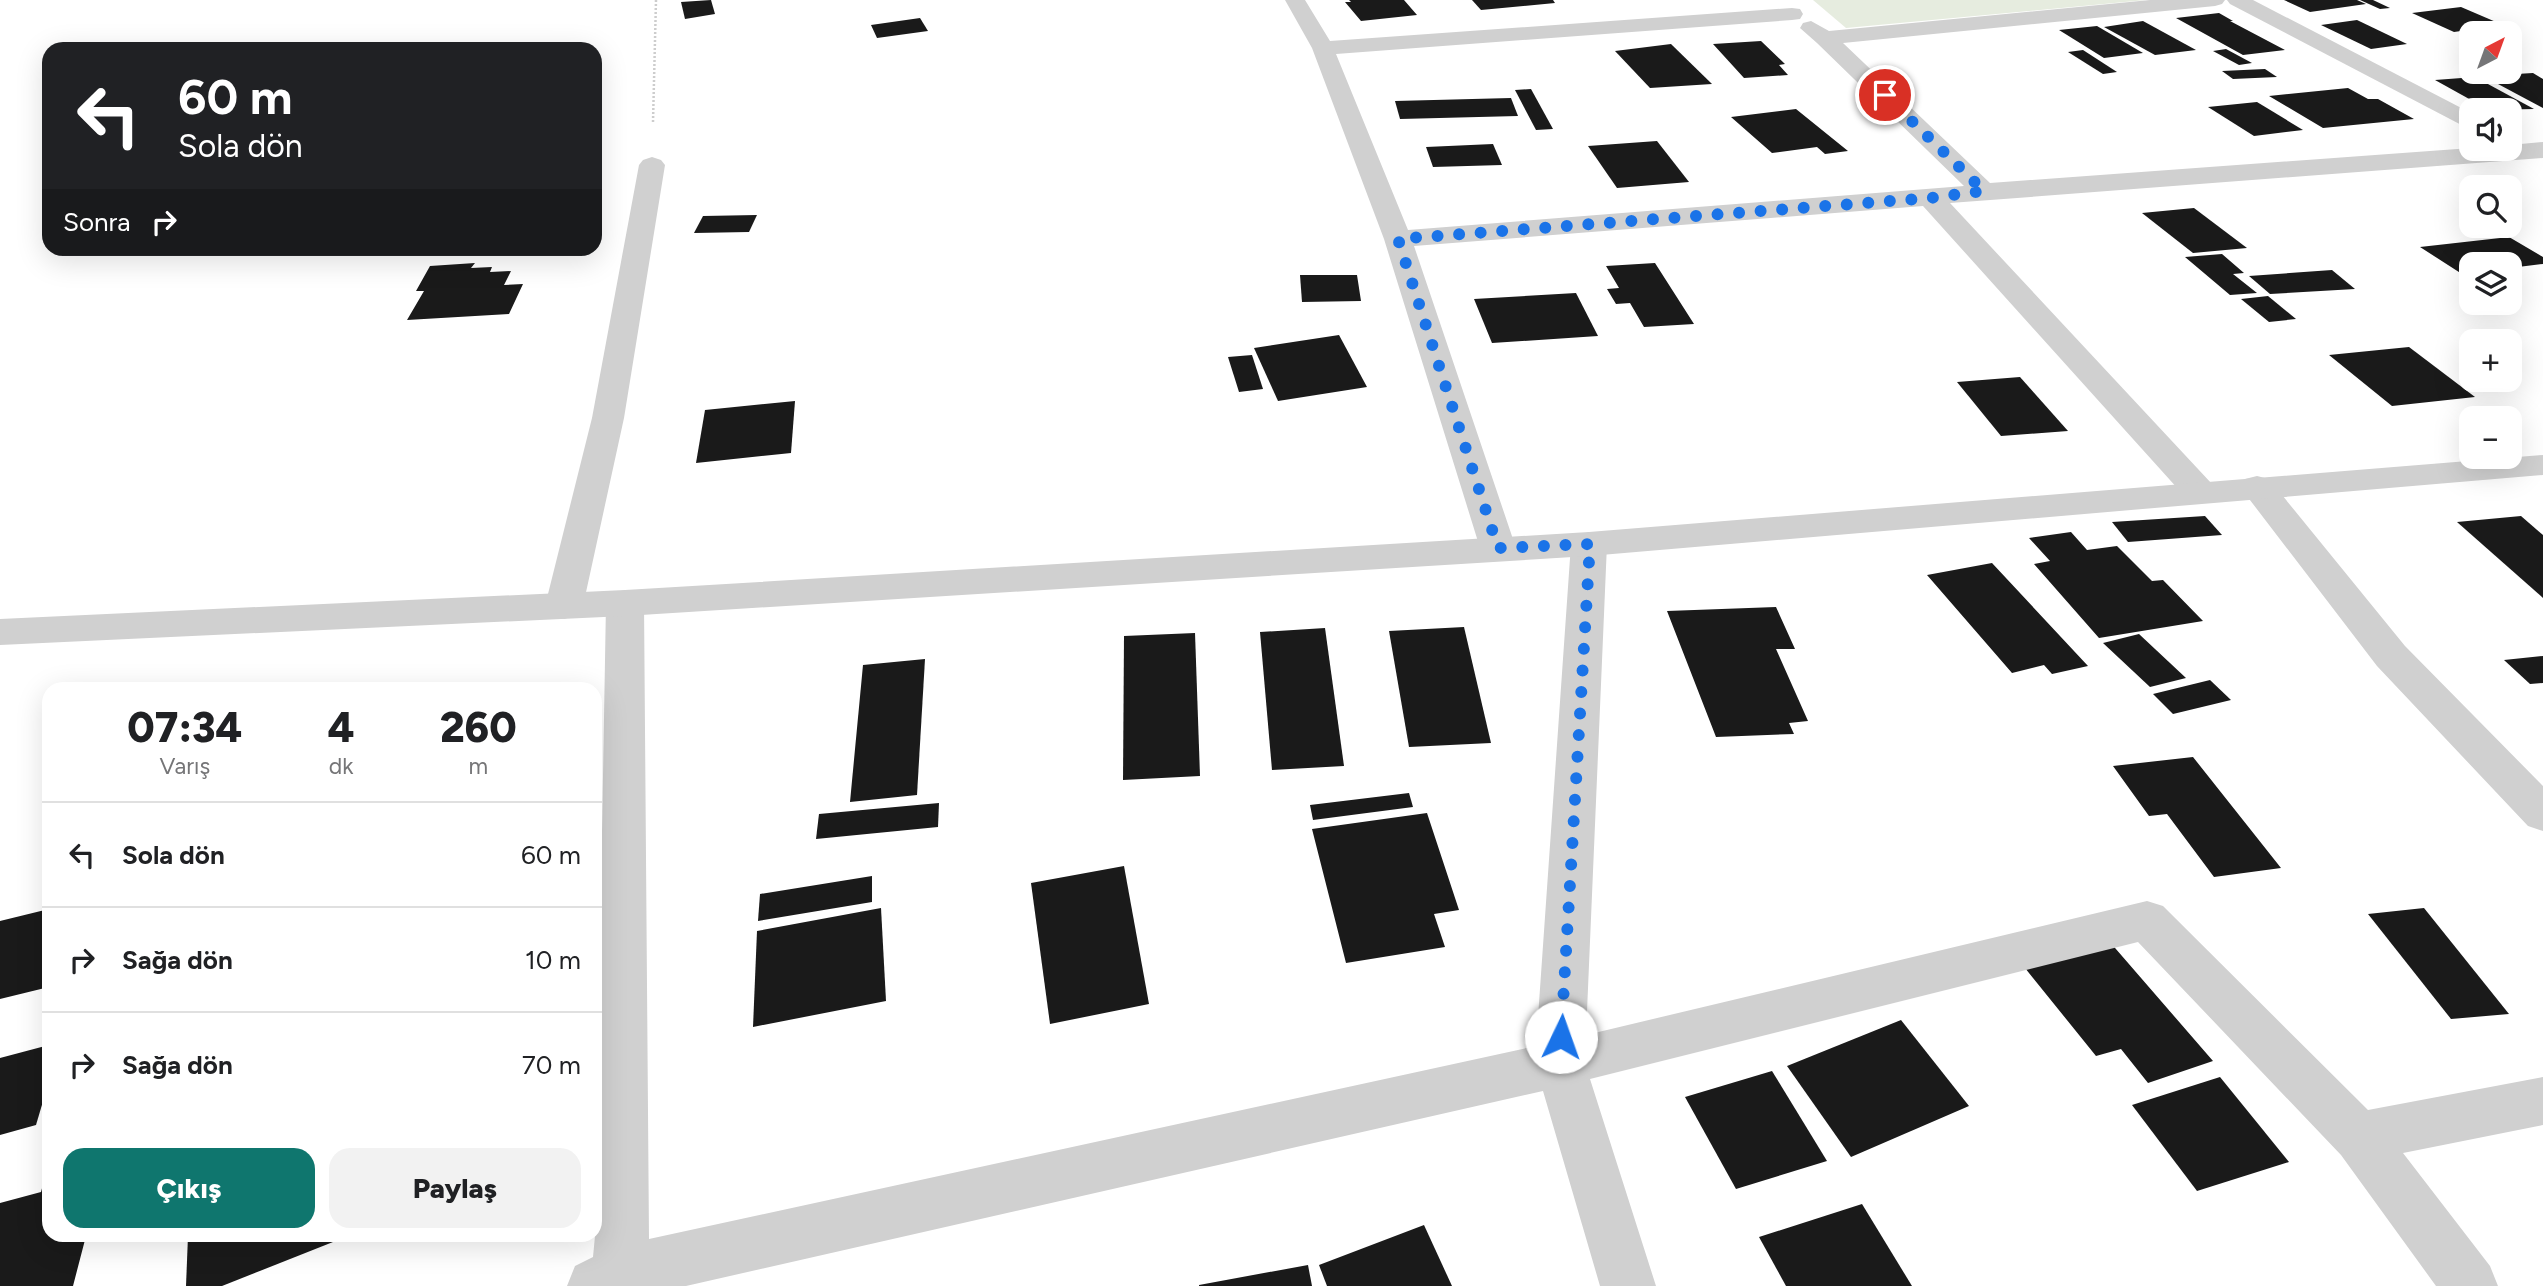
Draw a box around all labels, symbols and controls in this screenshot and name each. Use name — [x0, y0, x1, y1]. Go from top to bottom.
north arrow — [2459, 21, 2522, 84]
map controls — [2459, 21, 2522, 469]
pin — [1855, 65, 1915, 125]
text: 60 m — [178, 67, 293, 126]
icon: left — [63, 70, 154, 161]
icon: arrive — [1866, 76, 1904, 114]
button: sound — [2459, 98, 2522, 161]
text: Sola dön — [178, 127, 303, 165]
button: search — [2459, 175, 2522, 238]
icon: right — [145, 203, 183, 241]
text: Sonra — [63, 206, 131, 238]
button: layers — [2459, 252, 2522, 315]
button: + — [2459, 329, 2522, 392]
button: − — [2459, 406, 2522, 469]
text: 07:34 — [127, 702, 242, 753]
text: 4 — [328, 702, 355, 753]
text: 260 — [440, 702, 517, 753]
text: Varış — [160, 752, 210, 780]
text: dk — [329, 752, 353, 780]
text: m — [468, 752, 488, 780]
icon: left — [63, 836, 101, 874]
text: Sola dön — [122, 839, 225, 871]
text: 60 m — [521, 839, 581, 871]
icon: right — [63, 941, 101, 979]
text: Sağa dön — [122, 944, 233, 976]
text: 10 m — [525, 944, 581, 976]
position arrow — [1524, 1000, 1598, 1074]
icon: right — [63, 1046, 101, 1084]
text: Sağa dön — [122, 1049, 233, 1081]
text: 70 m — [522, 1049, 581, 1081]
button: Çıkış — [63, 1148, 315, 1228]
button: Paylaş — [329, 1148, 581, 1228]

